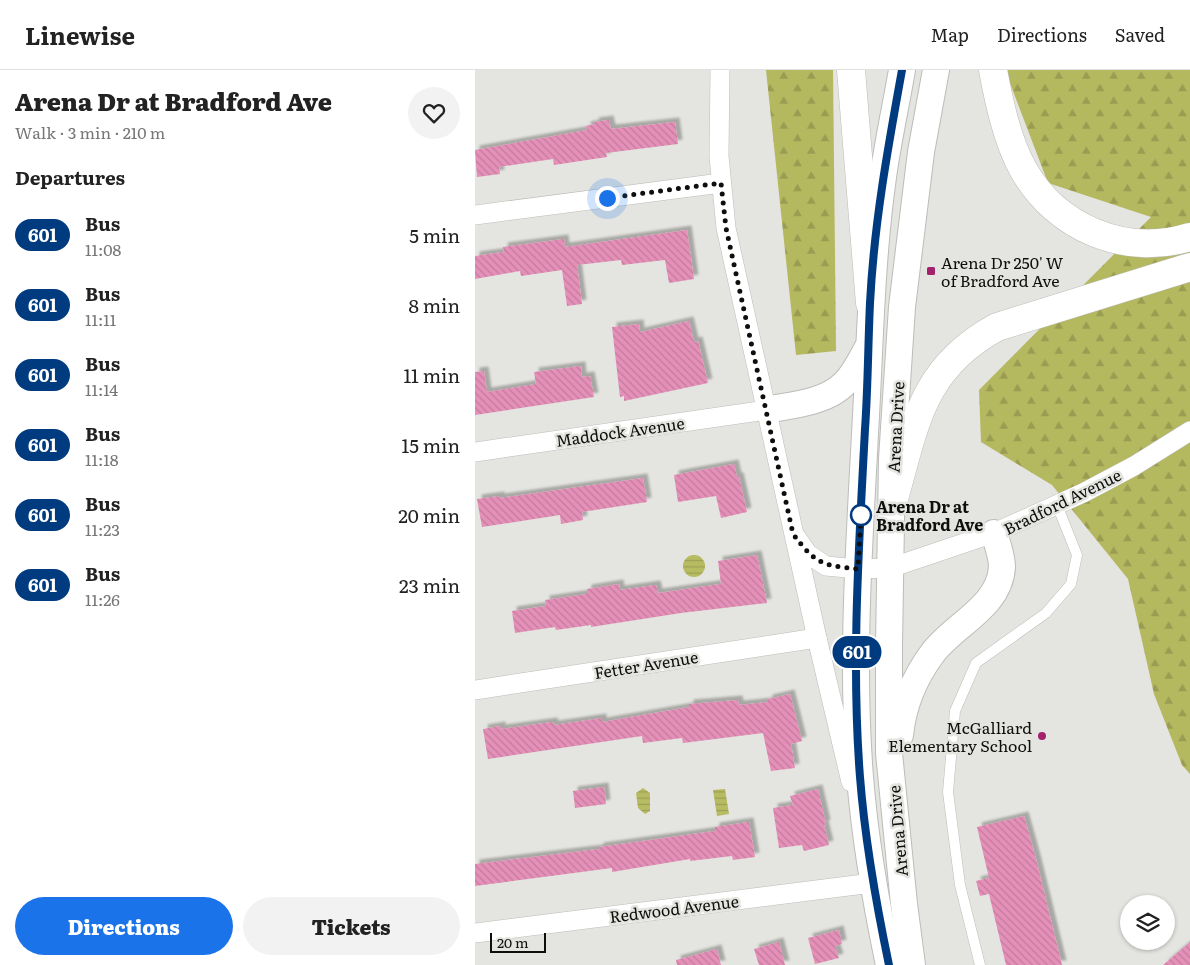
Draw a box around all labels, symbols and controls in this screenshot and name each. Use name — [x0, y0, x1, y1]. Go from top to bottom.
text: Linewise — [25, 17, 135, 52]
text: Map — [931, 21, 969, 48]
text: Directions — [997, 21, 1087, 48]
text: Saved — [1115, 21, 1165, 48]
text: Arena Dr at Bradford Ave — [15, 83, 332, 118]
button: heart — [408, 87, 460, 139]
text: Walk · 3 min · 210 m — [15, 120, 165, 144]
text: Departures — [15, 163, 125, 191]
your location — [595, 186, 620, 211]
text: Bus — [85, 209, 120, 237]
text: 601 — [28, 221, 57, 248]
text: 5 min — [409, 221, 460, 249]
text: 11:08 — [85, 237, 121, 261]
place label: Arena Dr 250' W of Bradford Ave — [941, 250, 1064, 292]
marker: Arena Dr 250' W of Bradford Ave — [925, 265, 937, 277]
text: Bus — [85, 279, 120, 307]
text: 601 — [28, 291, 57, 318]
text: 8 min — [408, 291, 460, 319]
text: 11:11 — [85, 307, 116, 331]
text: Bus — [85, 349, 120, 377]
text: 601 — [28, 361, 57, 388]
text: 11 min — [403, 361, 460, 389]
text: 11:14 — [85, 377, 118, 401]
street label: Arena Drive — [881, 381, 909, 473]
street label: Maddock Avenue — [554, 410, 686, 452]
text: Bus — [85, 419, 120, 447]
text: 601 — [28, 431, 57, 458]
text: 15 min — [401, 431, 460, 459]
text: 11:18 — [85, 447, 119, 471]
street label: Bradford Avenue — [999, 462, 1125, 540]
text: Bus — [85, 489, 120, 517]
place label: Arena Dr at Bradford Ave — [876, 494, 983, 536]
text: 601 — [28, 501, 57, 528]
text: 20 min — [398, 501, 460, 529]
marker: Arena Dr at Bradford Ave — [850, 504, 872, 526]
text: 11:23 — [85, 517, 120, 541]
text: Bus — [85, 559, 120, 587]
text: 601 — [28, 571, 57, 598]
text: 23 min — [399, 571, 460, 599]
text: 11:26 — [85, 587, 120, 611]
line badge: 601 — [828, 636, 886, 668]
text: 601 — [842, 638, 872, 665]
street label: Fetter Avenue — [592, 644, 700, 684]
place label: McGalliard Elementary School — [888, 715, 1032, 757]
marker: McGalliard Elementary School — [1036, 730, 1048, 742]
street label: Arena Drive — [881, 784, 913, 878]
street label: Redwood Avenue — [608, 888, 740, 928]
map controls — [1120, 895, 1175, 950]
button: layers — [1120, 895, 1175, 950]
button: Directions — [15, 897, 233, 955]
button: Tickets — [243, 897, 460, 955]
scale bar — [490, 930, 546, 953]
text: 20 m — [497, 932, 529, 952]

